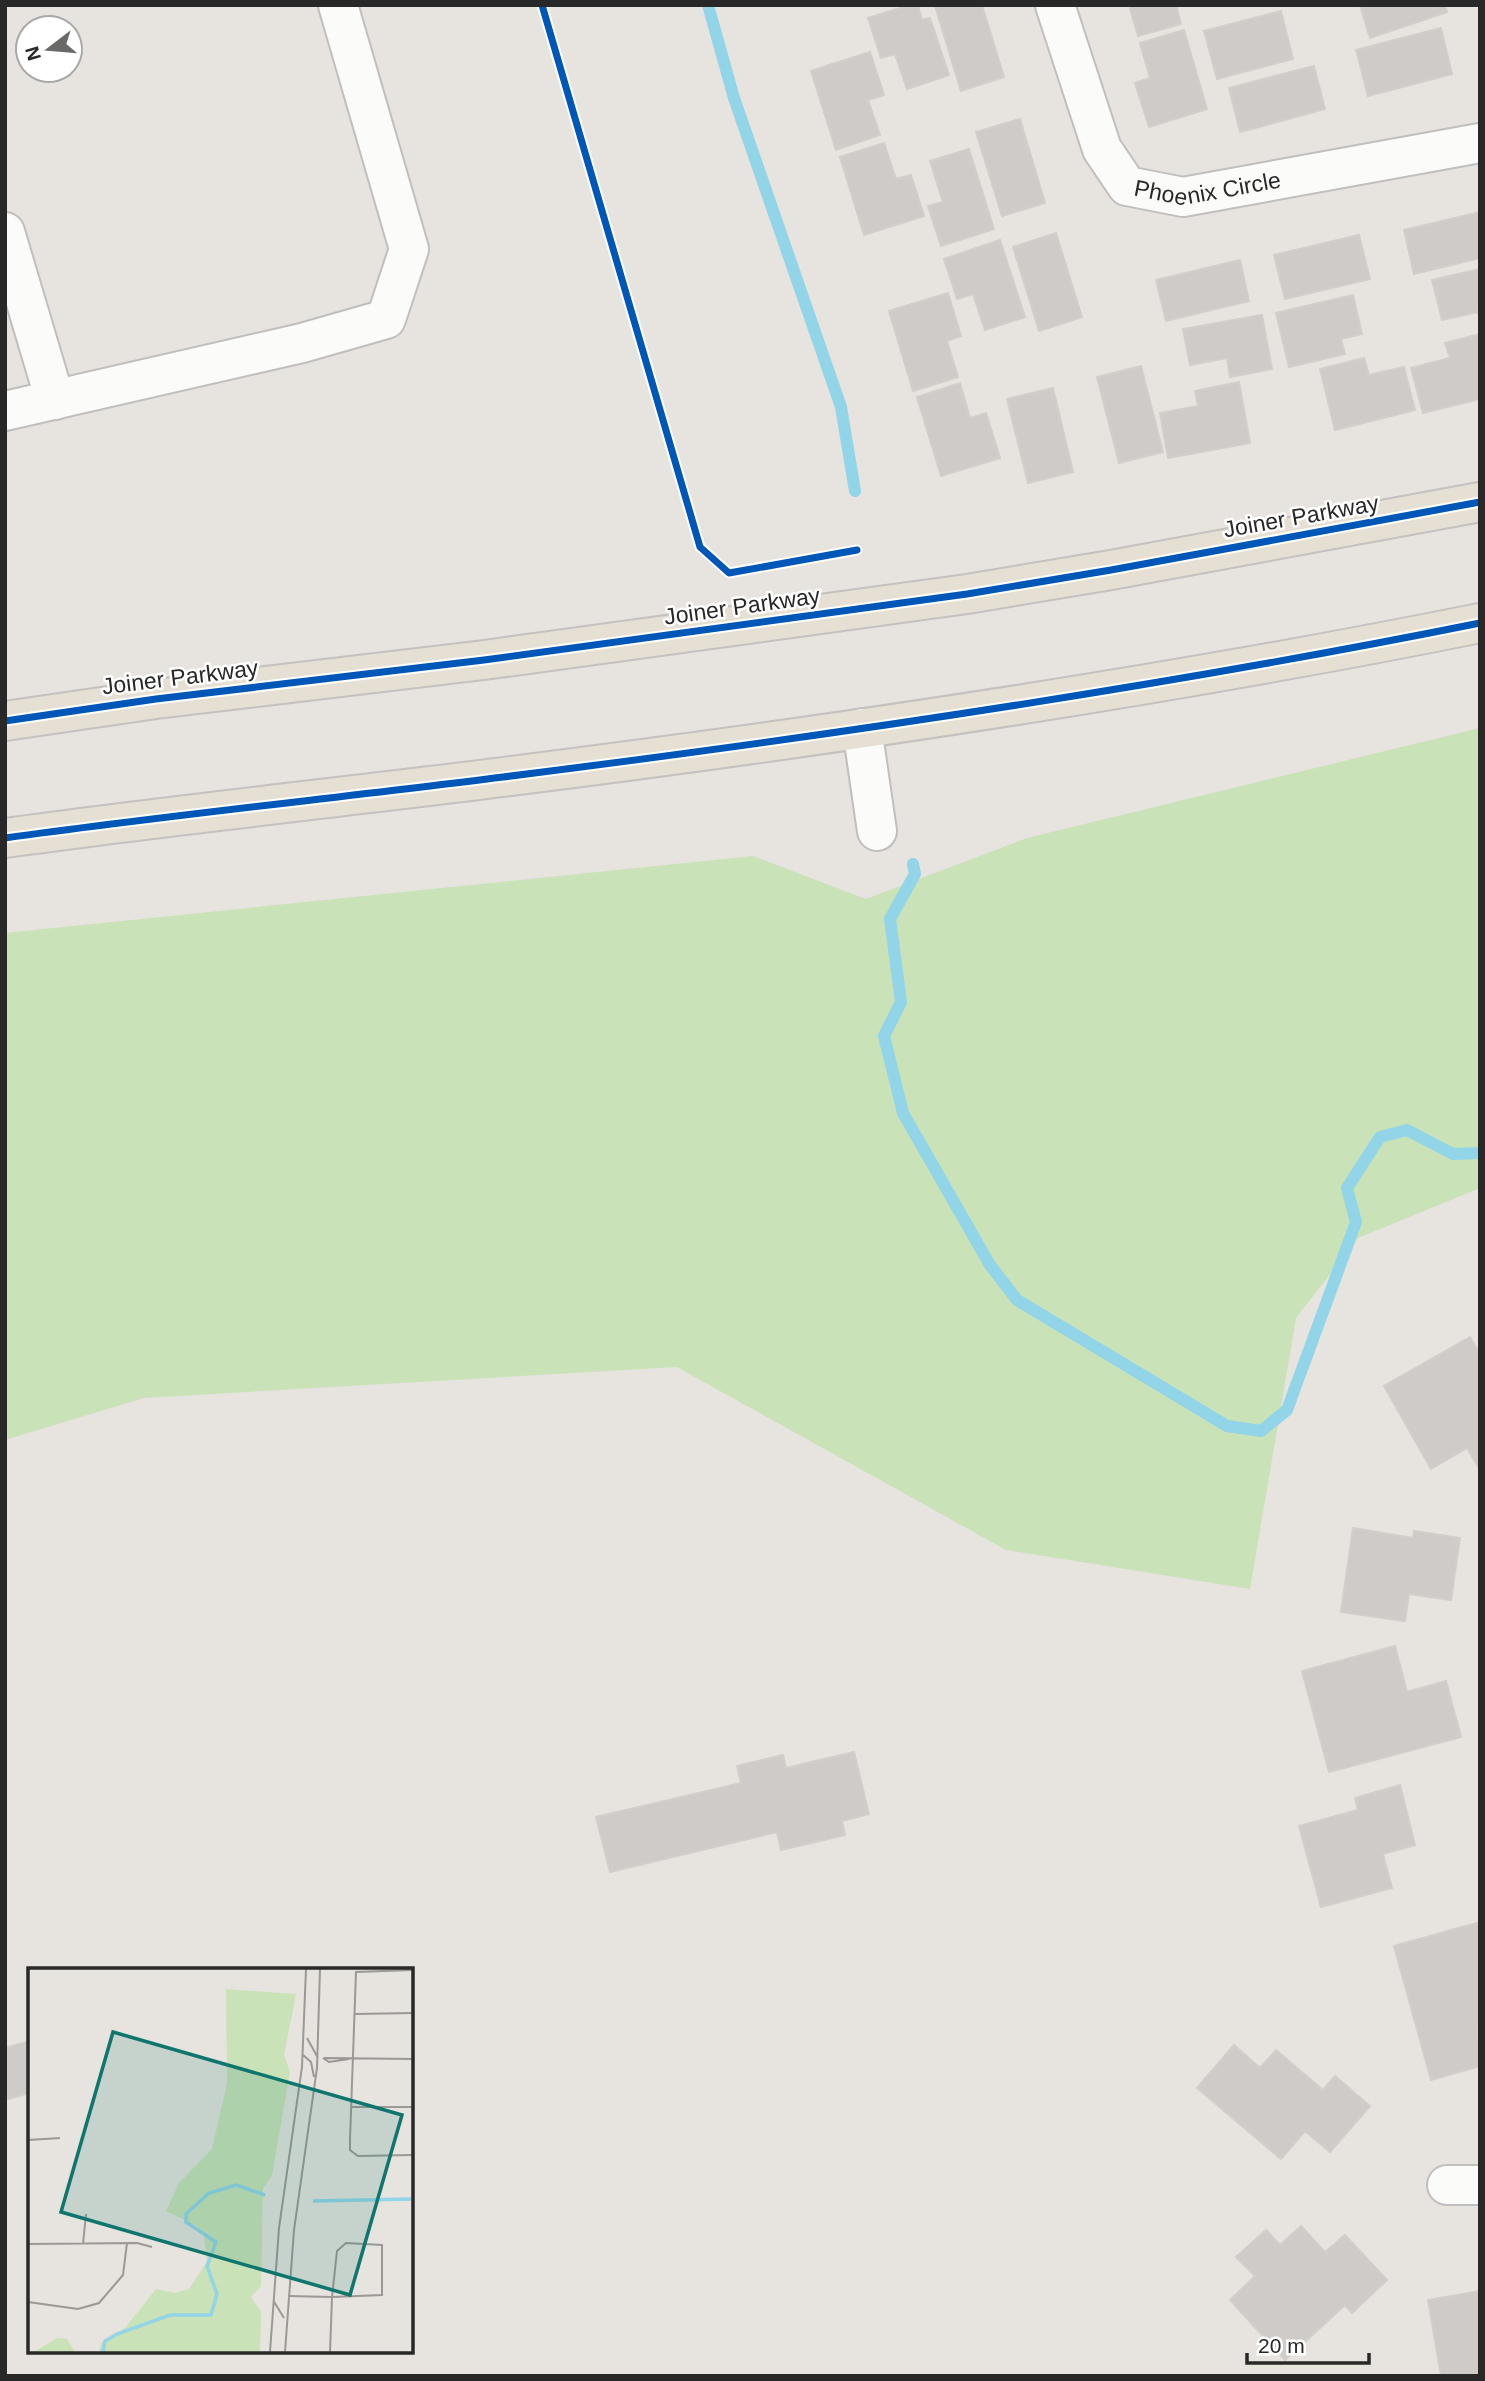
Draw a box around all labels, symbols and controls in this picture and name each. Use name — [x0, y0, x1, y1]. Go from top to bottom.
north arrow — [14, 14, 84, 84]
text: N — [21, 44, 45, 63]
street label: Phoenix Circle — [1132, 167, 1283, 211]
street label: Joiner Parkway — [1221, 489, 1381, 542]
street label: Joiner Parkway — [662, 582, 822, 630]
street label: Joiner Parkway — [100, 654, 260, 699]
inset map — [28, 1968, 413, 2353]
scale bar — [1247, 2322, 1370, 2366]
text: 20 m — [1258, 2334, 1305, 2357]

